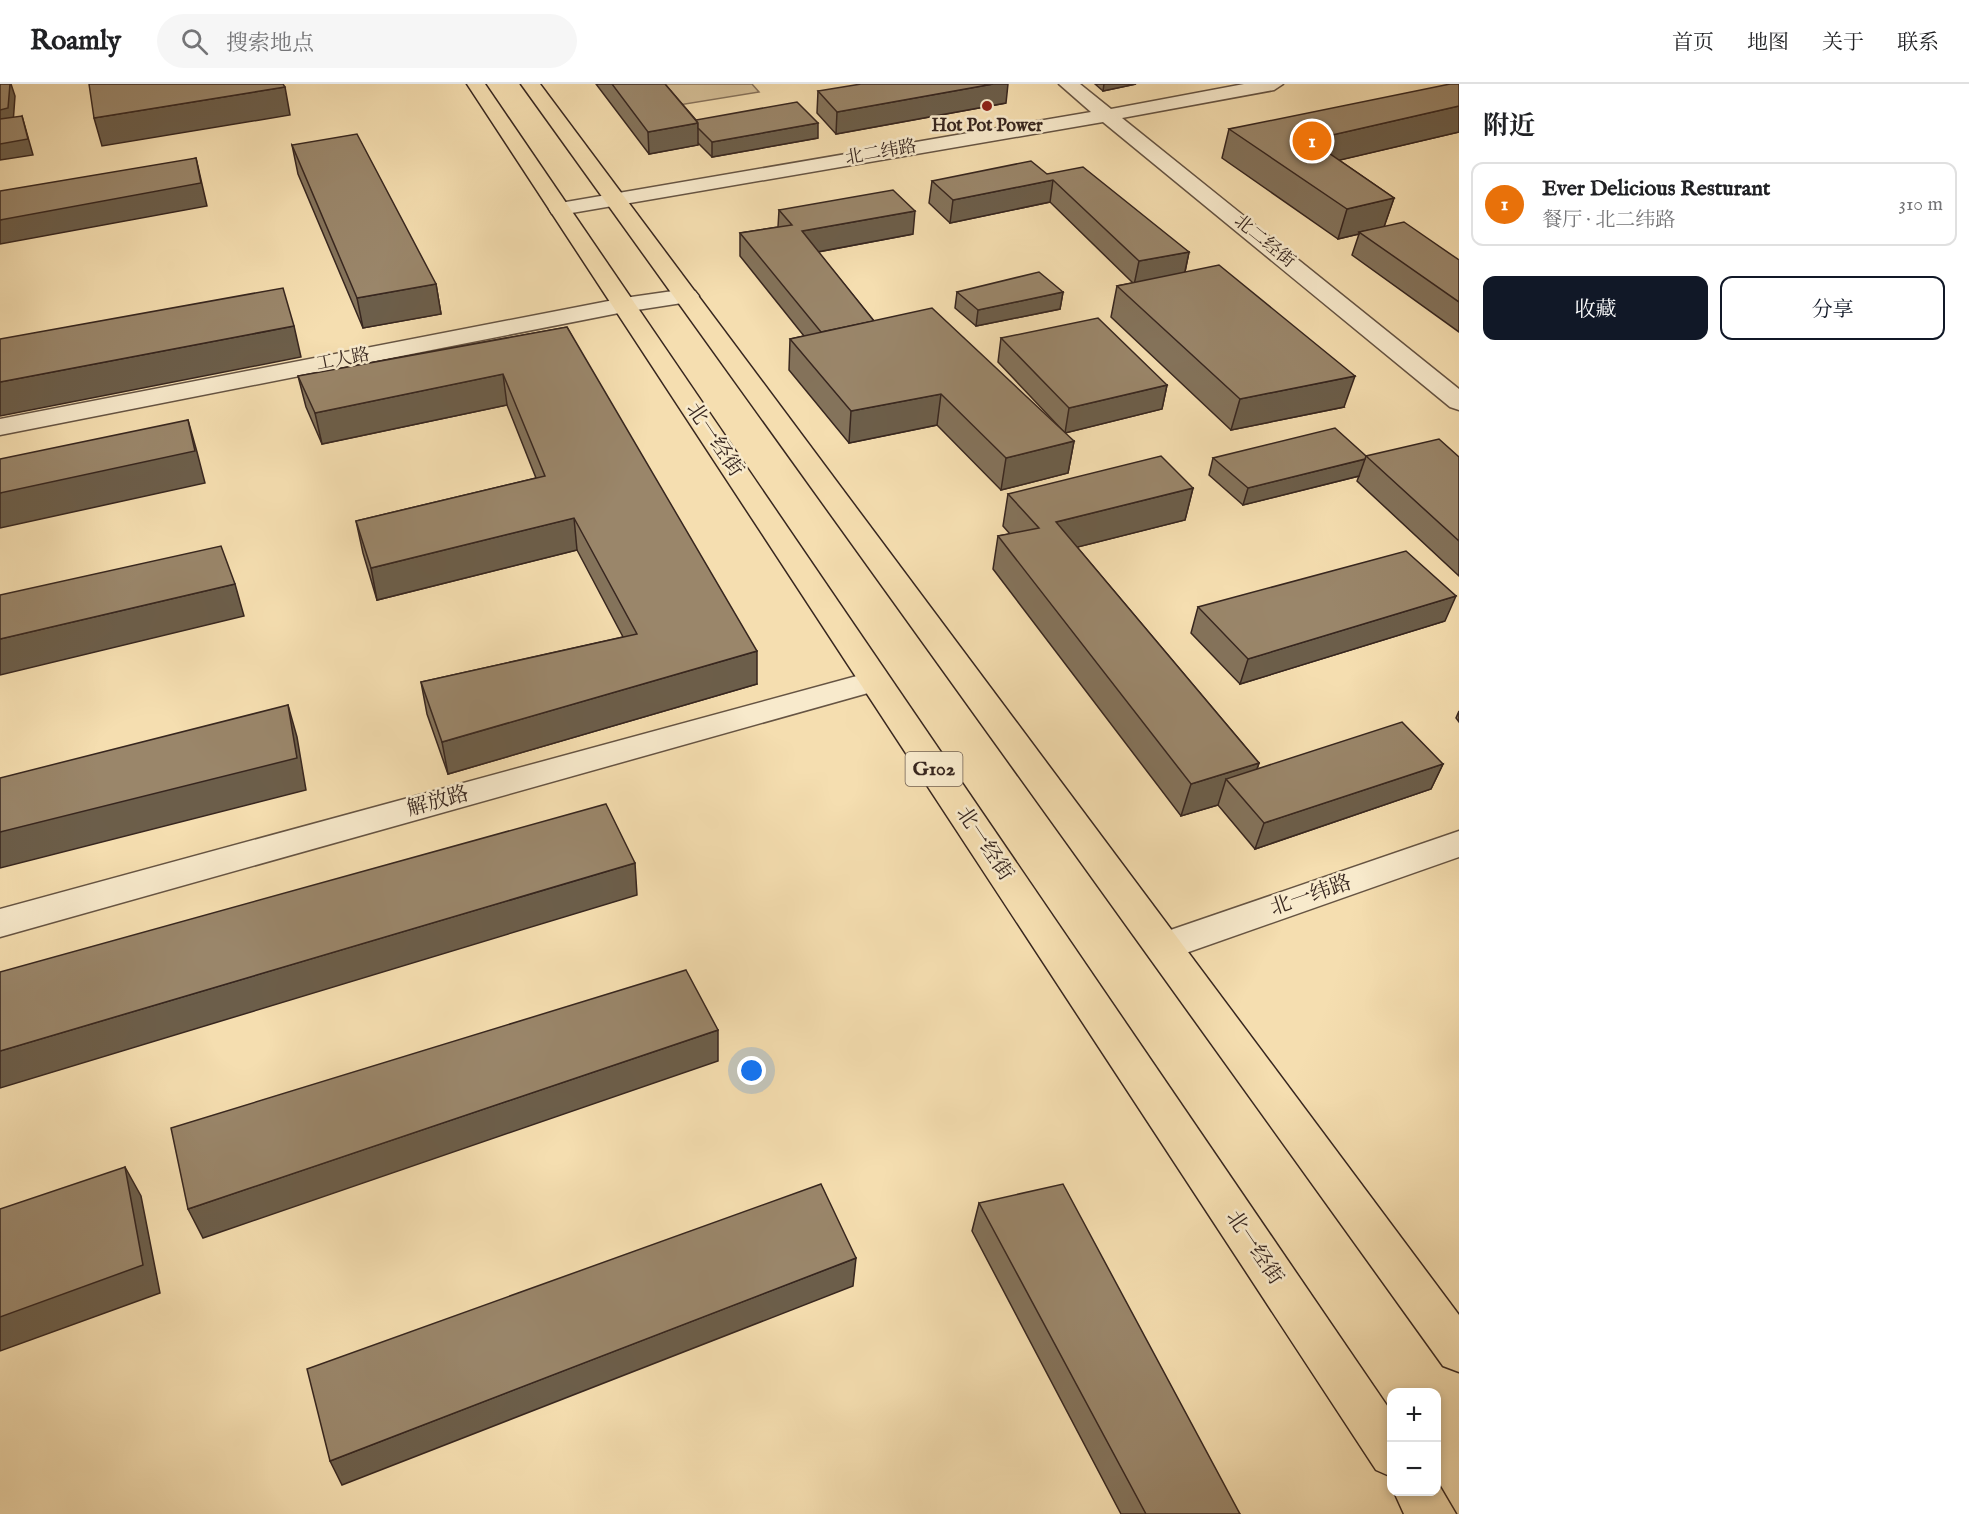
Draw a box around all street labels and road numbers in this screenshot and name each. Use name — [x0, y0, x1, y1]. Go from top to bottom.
street label: 北二纬路 — [844, 135, 918, 171]
street label: 北二经街 — [1229, 210, 1299, 274]
street label: 工人路 — [314, 344, 372, 376]
street label: 北一经街 — [679, 398, 749, 482]
road number: G102 — [906, 752, 962, 786]
street label: 解放路 — [404, 781, 472, 823]
street label: 北一经街 — [949, 802, 1019, 886]
street label: 北一纬路 — [1267, 870, 1355, 922]
street label: 北一经街 — [1219, 1206, 1289, 1290]

